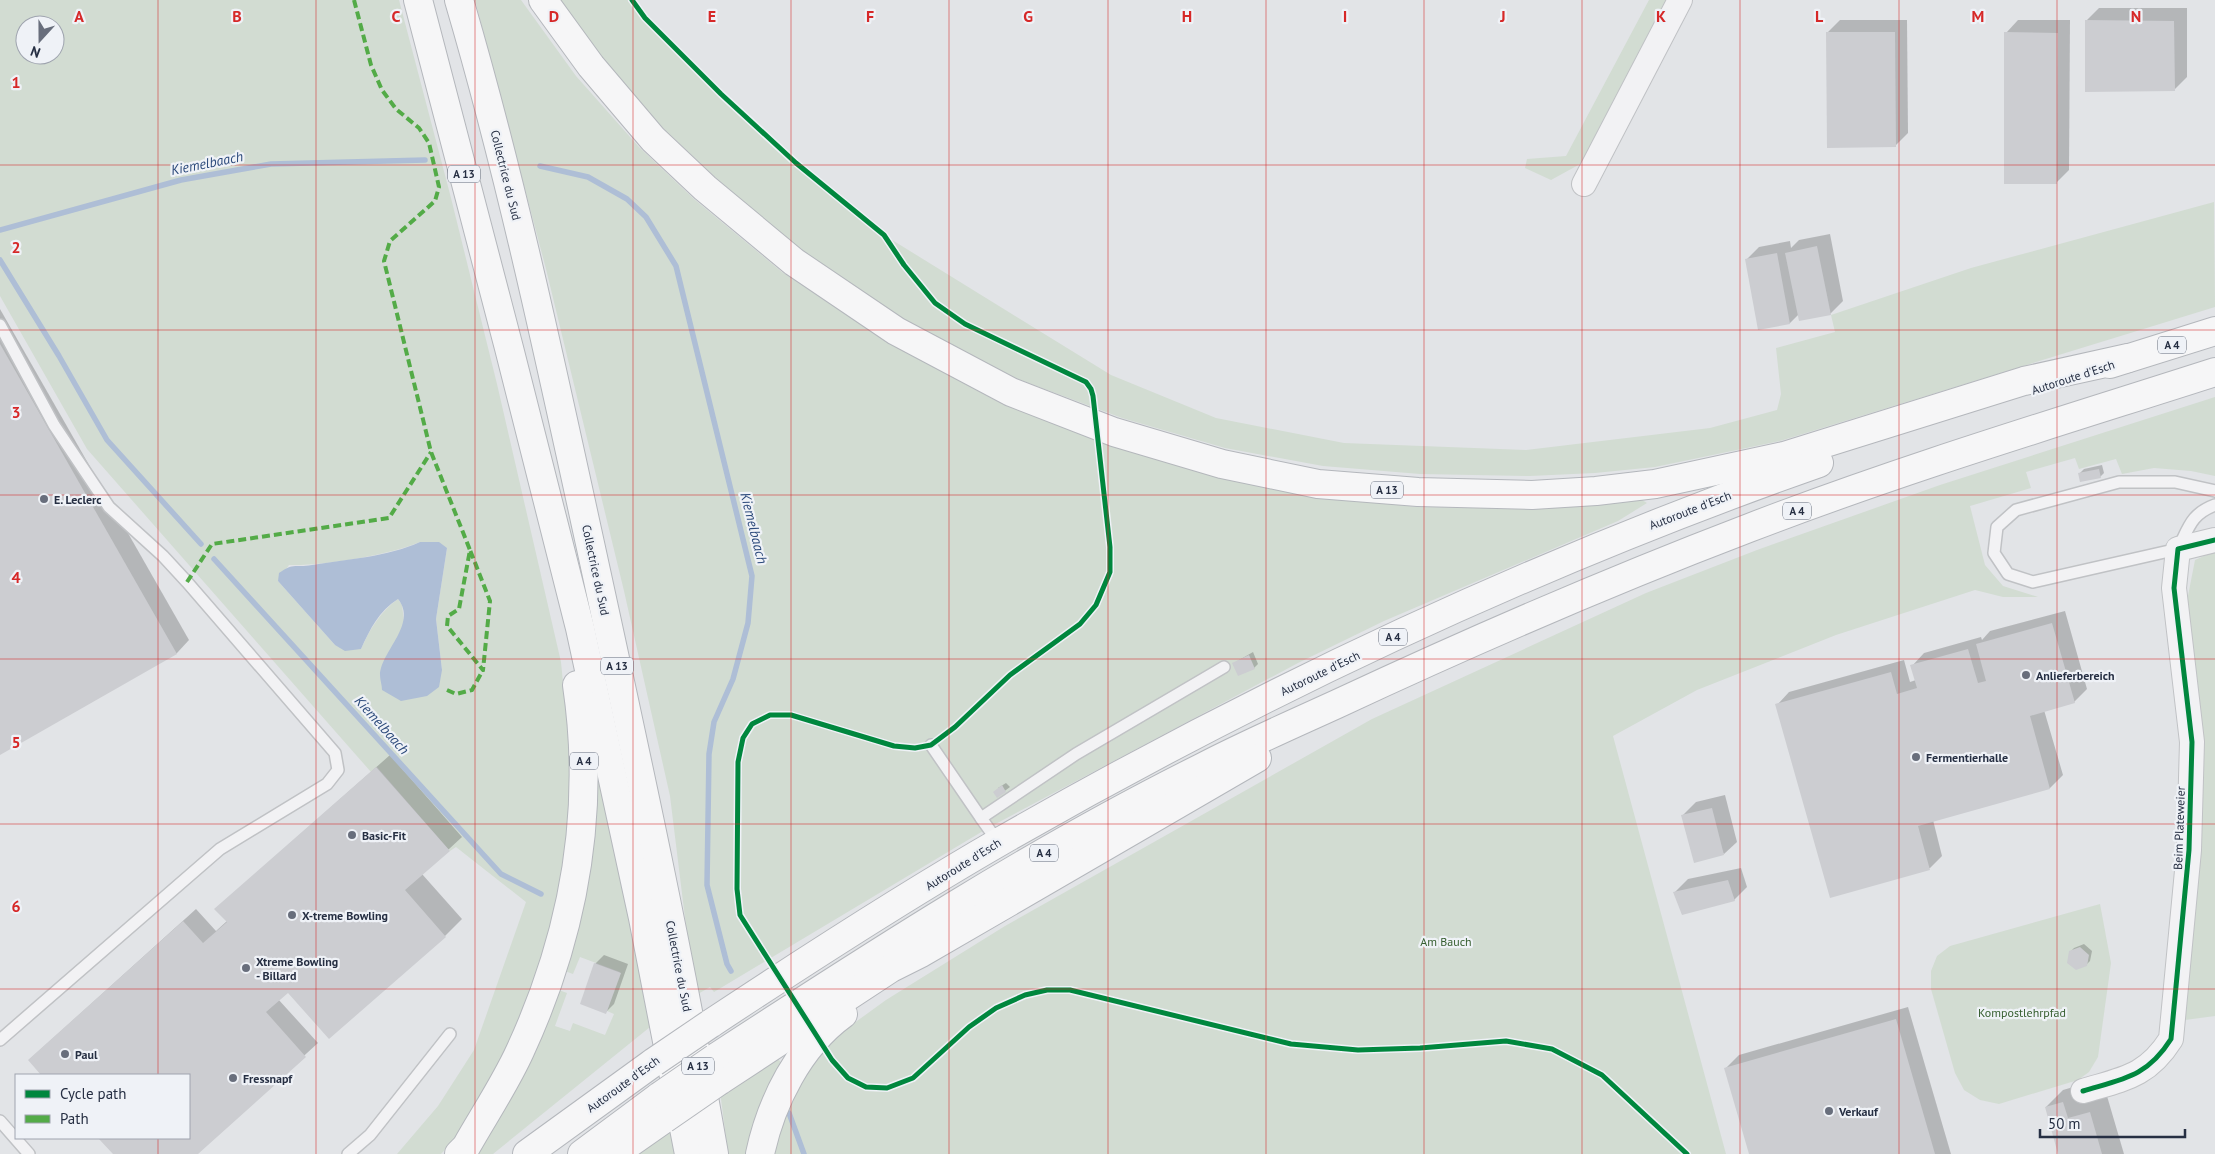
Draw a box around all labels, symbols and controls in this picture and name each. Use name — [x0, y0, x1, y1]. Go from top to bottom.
text: A — [74, 6, 84, 26]
text: B — [232, 6, 242, 26]
text: C — [392, 6, 401, 26]
text: D — [549, 6, 559, 26]
text: E — [708, 6, 716, 26]
text: F — [866, 6, 874, 26]
text: G — [1023, 6, 1033, 26]
text: H — [1182, 6, 1192, 26]
text: I — [1343, 6, 1347, 26]
text: J — [1499, 6, 1506, 26]
text: K — [1656, 6, 1666, 26]
text: L — [1815, 6, 1824, 26]
text: M — [1972, 6, 1984, 26]
text: N — [2131, 6, 2141, 26]
north arrow — [15, 15, 65, 65]
text: N — [28, 42, 43, 62]
text: 1 — [11, 72, 21, 92]
street label: Collectrice du Sud — [488, 128, 524, 222]
water label: Kiemelbaach — [169, 147, 245, 179]
road number: A 13 — [448, 165, 480, 182]
text: 2 — [11, 237, 21, 257]
road number: A 4 — [2158, 336, 2186, 354]
street label: Autoroute d'Esch — [2029, 356, 2117, 398]
text: 3 — [11, 402, 21, 422]
road number: A 13 — [1371, 482, 1403, 498]
street label: Autoroute d'Esch — [1647, 487, 1733, 533]
water label: Kiemelbaach — [736, 490, 772, 566]
place label: E. Leclerc — [54, 492, 101, 507]
marker: E. Leclerc — [38, 493, 50, 505]
road number: A 4 — [1783, 502, 1811, 520]
street label: Collectrice du Sud — [579, 523, 613, 617]
text: 4 — [11, 567, 21, 587]
road number: A 4 — [1379, 628, 1407, 646]
street label: Autoroute d'Esch — [1278, 647, 1362, 699]
road number: A 13 — [601, 658, 633, 674]
place label: Anlieferbereich — [2036, 668, 2115, 683]
marker: Anlieferbereich — [2020, 669, 2032, 681]
water label: Kiemelbaach — [351, 692, 413, 758]
text: 5 — [11, 732, 21, 752]
place label: Fermentierhalle — [1926, 750, 2008, 765]
marker: Fermentierhalle — [1910, 751, 1922, 763]
road number: A 4 — [570, 752, 598, 769]
street label: Beim Plateweier — [2170, 786, 2188, 870]
place label: Basic-Fit — [362, 828, 407, 843]
marker: Basic-Fit — [346, 829, 358, 841]
street label: Autoroute d'Esch — [922, 835, 1004, 893]
road number: A 4 — [1030, 844, 1058, 861]
text: 6 — [11, 896, 21, 916]
place label: X-treme Bowling — [302, 908, 388, 923]
marker: X-treme Bowling — [286, 909, 298, 921]
street label: Collectrice du Sud — [663, 919, 695, 1013]
park label: Am Bauch — [1420, 934, 1472, 949]
place label: Xtreme Bowling - Billard — [256, 954, 338, 983]
marker: Xtreme Bowling - Billard — [240, 962, 252, 974]
park label: Kompostlehrpfad — [1978, 1005, 2066, 1020]
place label: Paul — [75, 1047, 98, 1062]
marker: Paul — [59, 1048, 71, 1060]
street label: Autoroute d'Esch — [584, 1052, 662, 1116]
road number: A 13 — [682, 1058, 714, 1074]
place label: Fressnapf — [243, 1071, 293, 1086]
marker: Fressnapf — [227, 1072, 239, 1084]
legend — [15, 1074, 190, 1139]
text: Cycle path — [60, 1084, 126, 1103]
place label: Verkauf — [1838, 1104, 1879, 1119]
marker: Verkauf — [1823, 1105, 1835, 1117]
scale bar — [2040, 1106, 2185, 1138]
text: Path — [60, 1109, 89, 1128]
text: 50 m — [2048, 1114, 2081, 1133]

